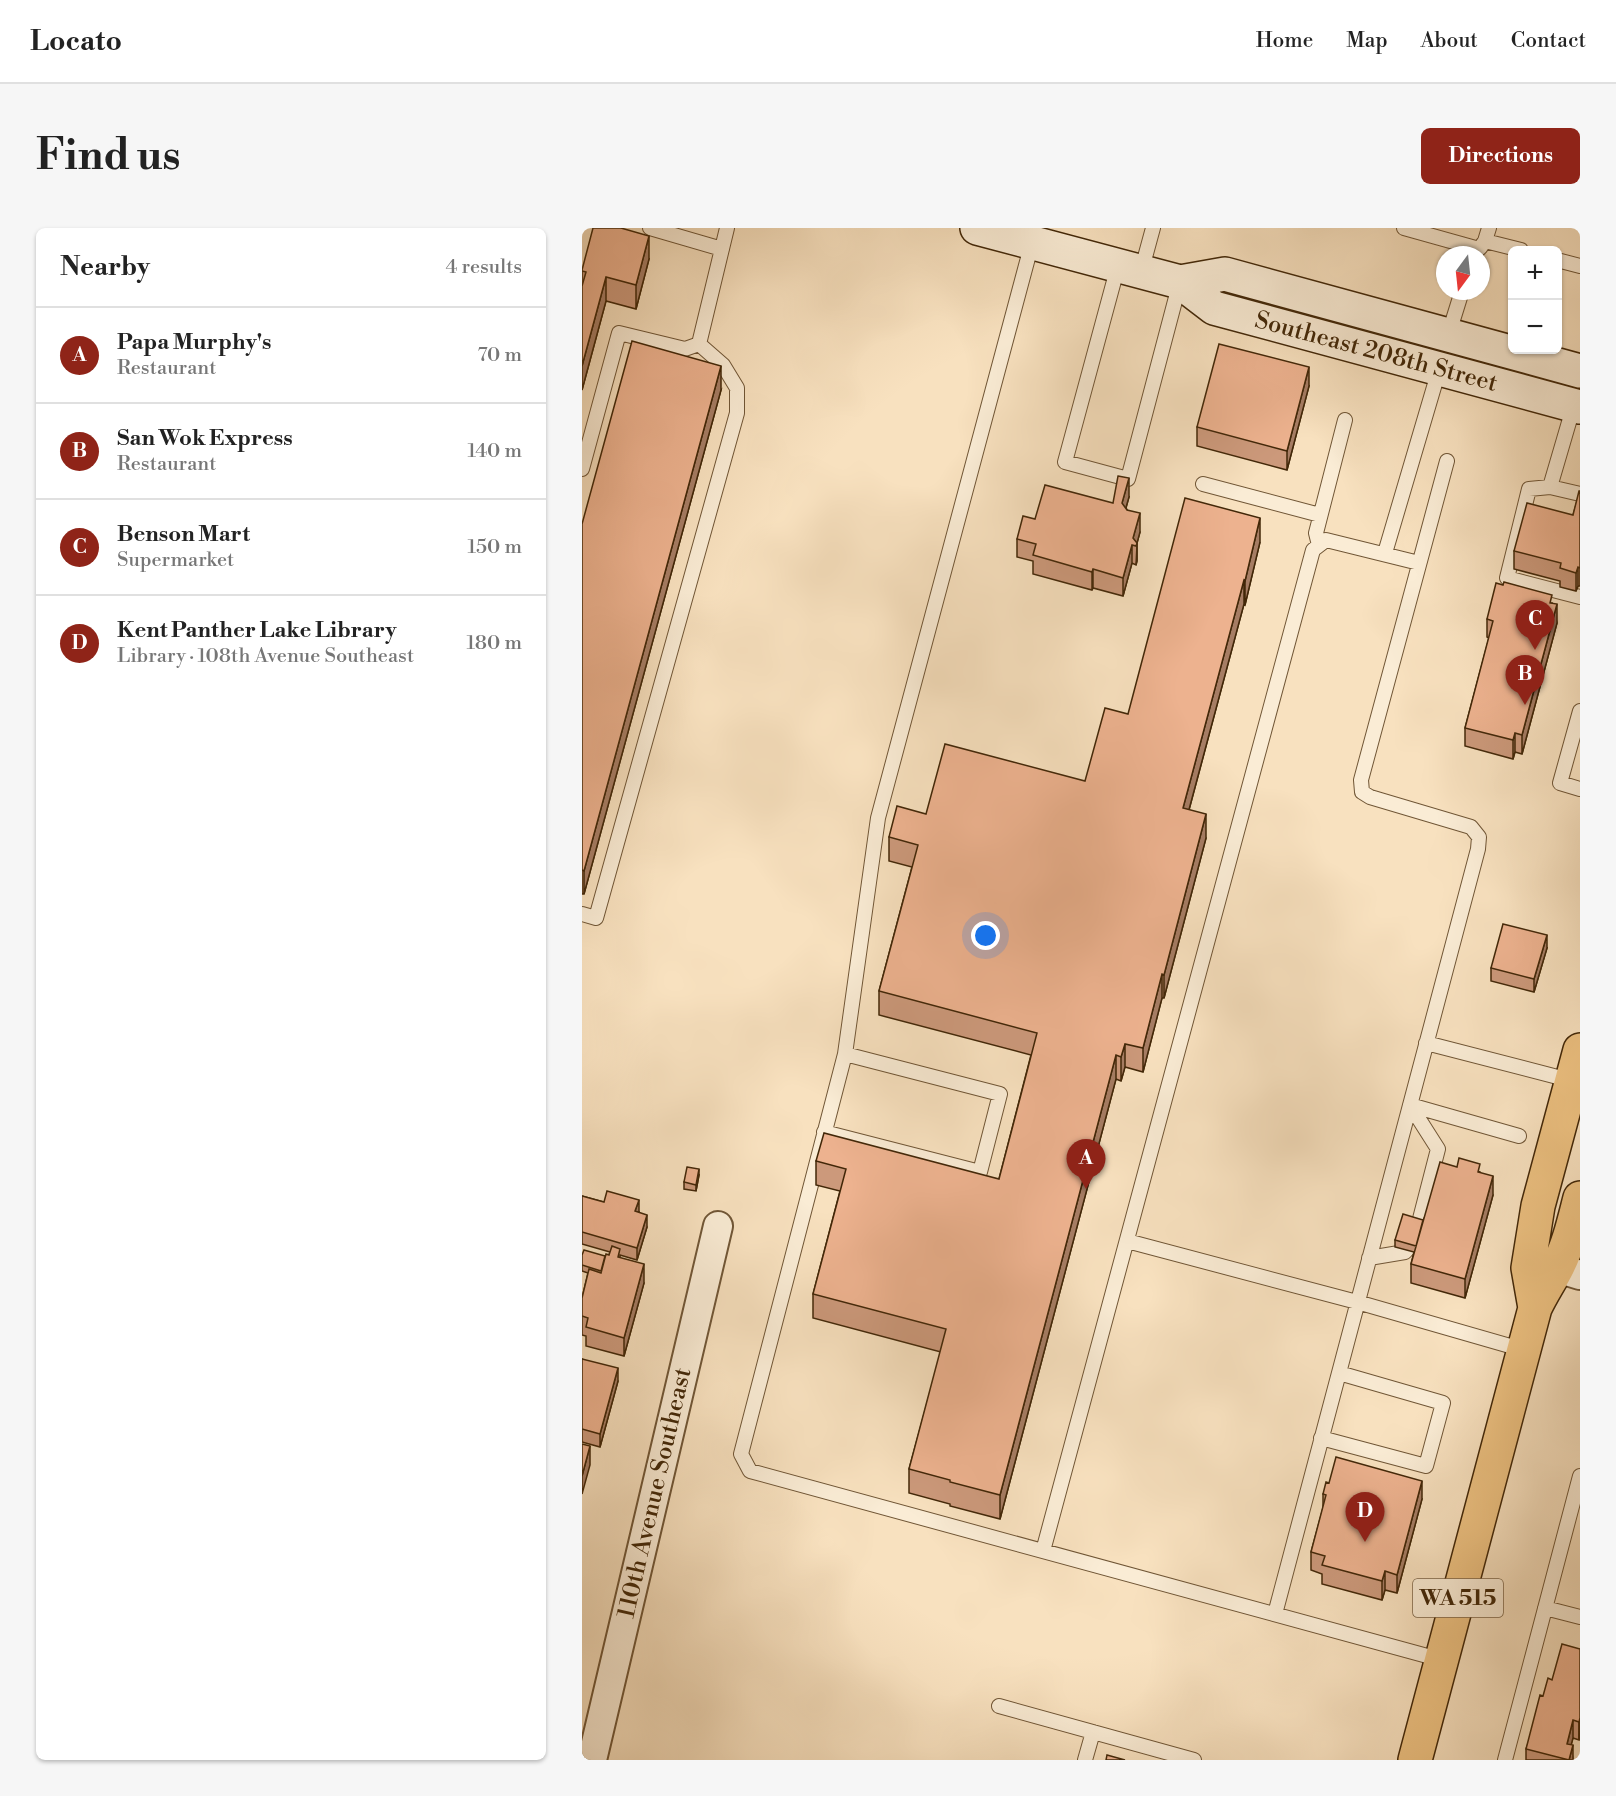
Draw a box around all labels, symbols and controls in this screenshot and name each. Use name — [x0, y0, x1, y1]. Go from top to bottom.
text: Locato — [30, 24, 122, 59]
text: Home — [1256, 28, 1313, 54]
text: Map — [1346, 28, 1388, 54]
text: About — [1421, 28, 1478, 54]
text: Contact — [1511, 28, 1586, 54]
button: Directions — [1421, 128, 1580, 184]
text: Find us — [36, 130, 180, 183]
north arrow — [1436, 246, 1490, 300]
map controls — [1508, 246, 1562, 354]
button: + — [1508, 246, 1562, 300]
text: Nearby — [60, 251, 150, 283]
text: 4 results — [445, 255, 522, 280]
button: − — [1508, 300, 1562, 354]
street label: Southeast 208th Street — [1251, 305, 1501, 399]
text: Papa Murphy's — [117, 329, 272, 356]
text: A — [72, 343, 87, 368]
text: 70 m — [478, 343, 522, 368]
text: Restaurant — [117, 356, 216, 381]
text: San Wok Express — [117, 425, 293, 452]
text: B — [72, 439, 87, 464]
text: 140 m — [467, 439, 522, 464]
text: Restaurant — [117, 452, 216, 477]
text: Benson Mart — [117, 521, 250, 548]
text: C — [72, 535, 87, 560]
text: 150 m — [467, 535, 522, 560]
text: Supermarket — [117, 548, 234, 573]
pin: C — [1516, 600, 1554, 650]
text: Kent Panther Lake Library — [117, 617, 397, 644]
text: D — [72, 631, 87, 656]
text: 180 m — [467, 631, 522, 656]
text: Library · 108th Avenue Southeast — [117, 644, 414, 669]
pin: B — [1506, 656, 1544, 705]
your location — [971, 921, 1000, 950]
pin: A — [1066, 1140, 1106, 1189]
street label: 110th Avenue Southeast — [612, 1364, 699, 1621]
pin: D — [1346, 1492, 1384, 1542]
road number: WA 515 — [1413, 1579, 1503, 1617]

